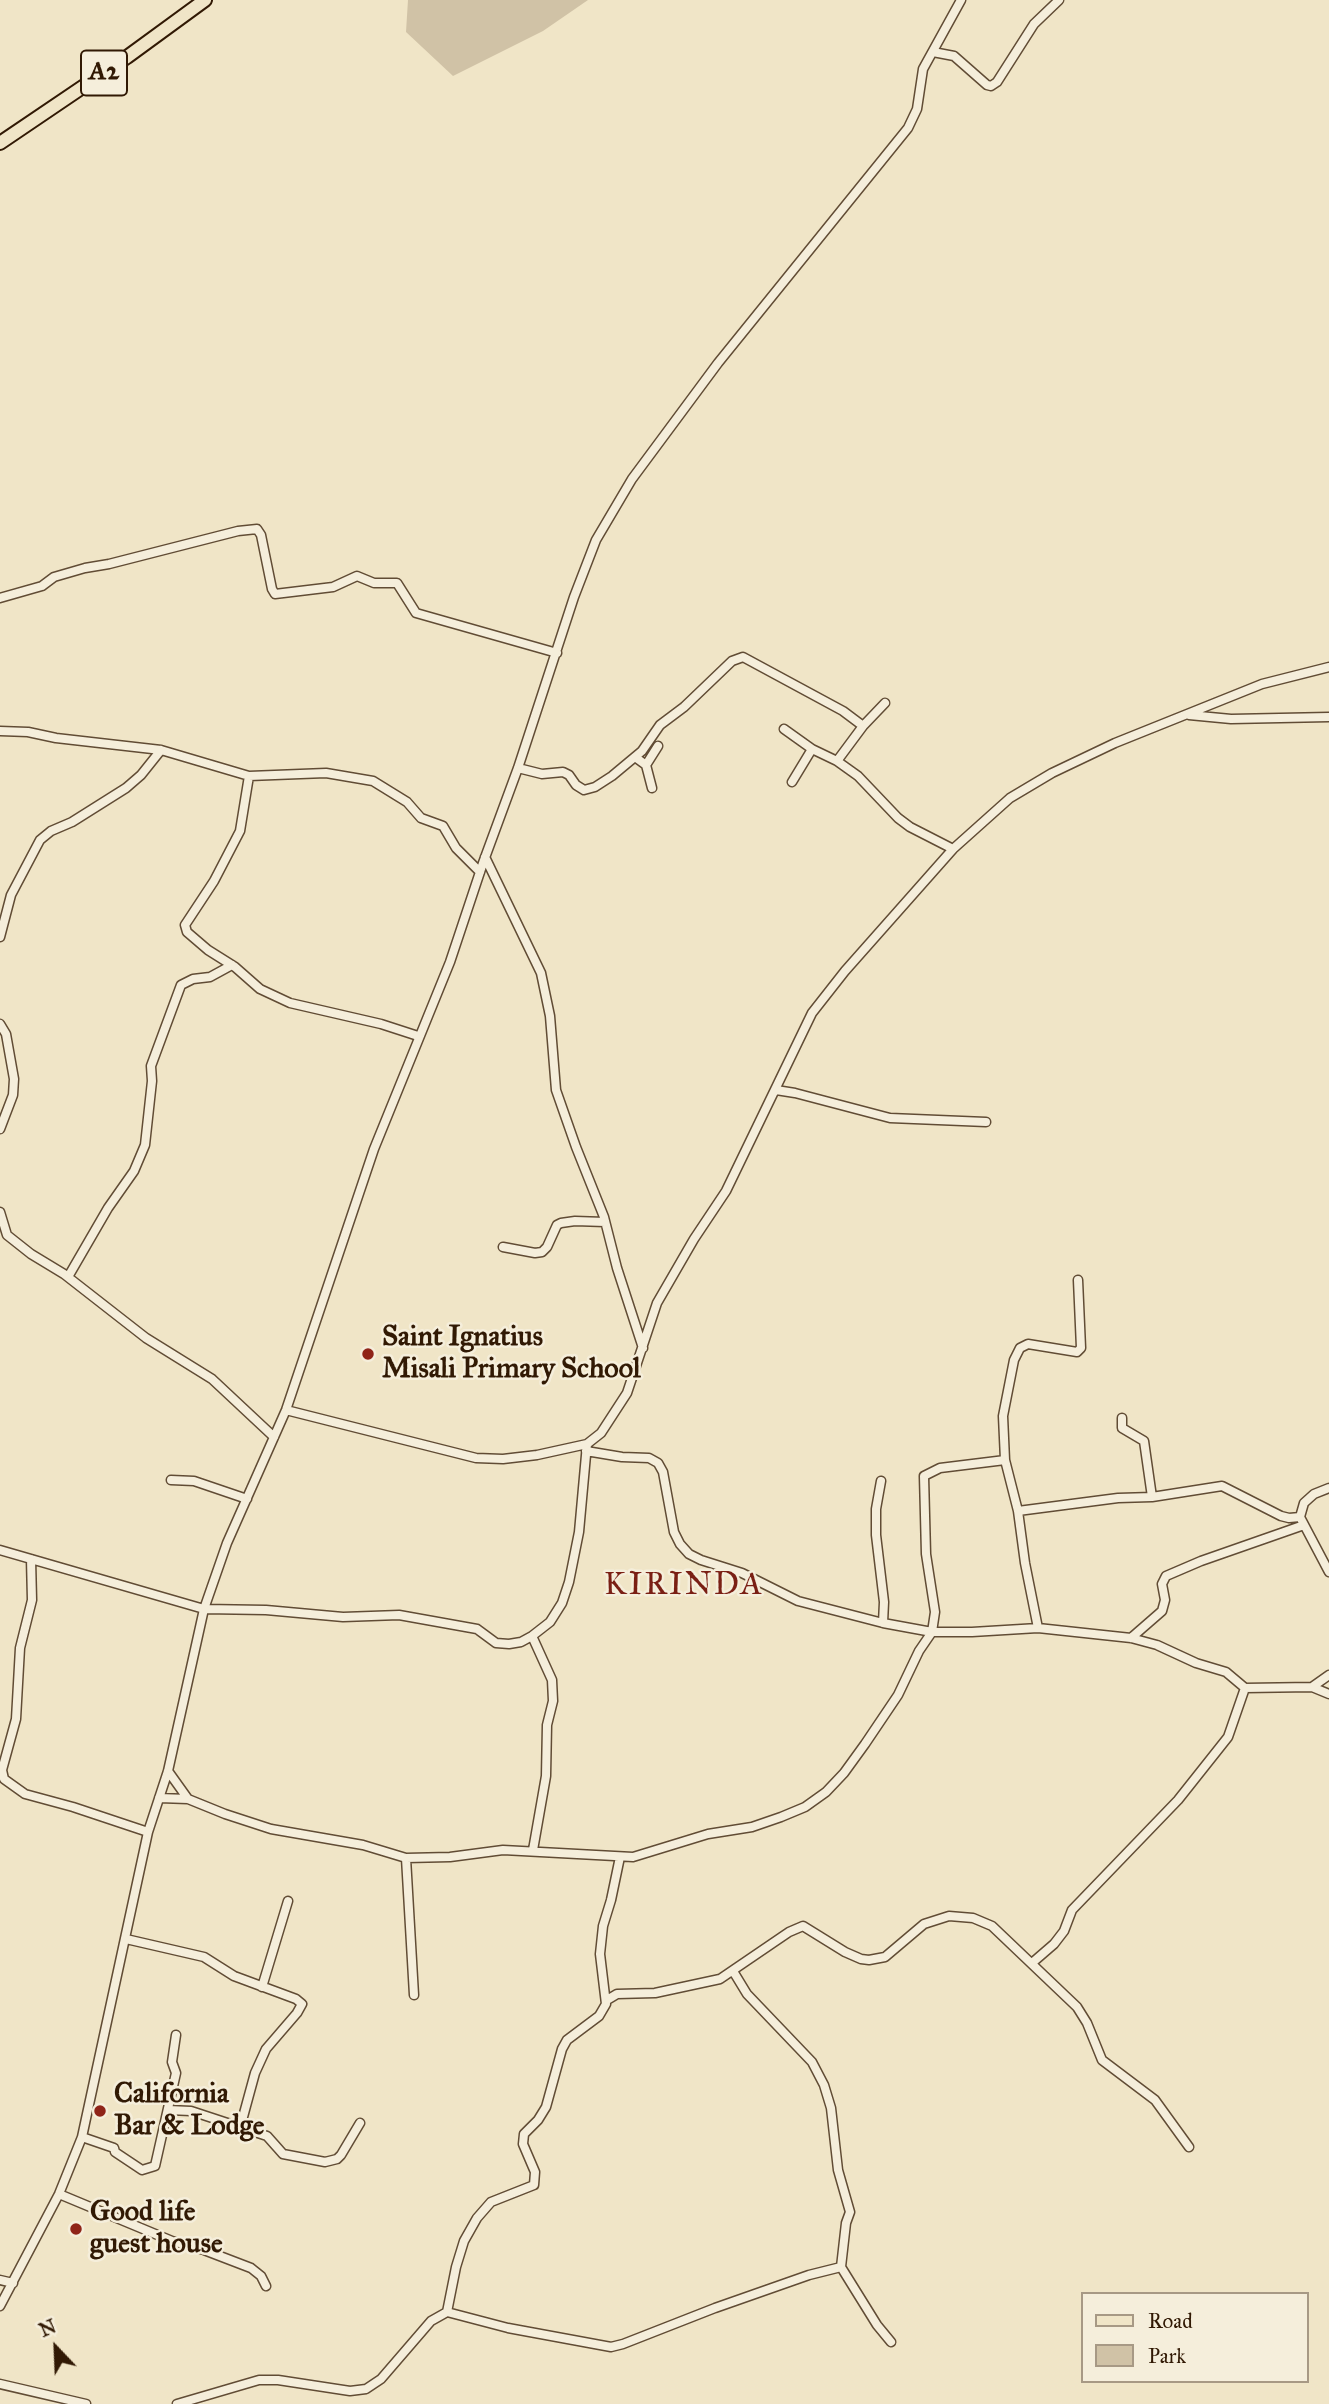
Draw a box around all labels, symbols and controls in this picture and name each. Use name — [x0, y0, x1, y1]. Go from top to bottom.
road number: A2 — [81, 50, 127, 96]
place label: Saint Ignatius Misali Primary School — [382, 1321, 640, 1387]
marker: Saint Ignatius Misali Primary School — [360, 1346, 376, 1362]
district label: KIRINDA — [605, 1567, 763, 1605]
place label: California Bar & Lodge — [114, 2078, 264, 2144]
marker: California Bar & Lodge — [92, 2103, 108, 2119]
place label: Good life guest house — [90, 2196, 223, 2262]
marker: Good life guest house — [68, 2221, 84, 2237]
legend — [1080, 2292, 1308, 2383]
text: Road — [1148, 2308, 1193, 2334]
north arrow — [21, 2313, 91, 2383]
text: N — [36, 2314, 60, 2342]
text: Park — [1148, 2343, 1186, 2369]

